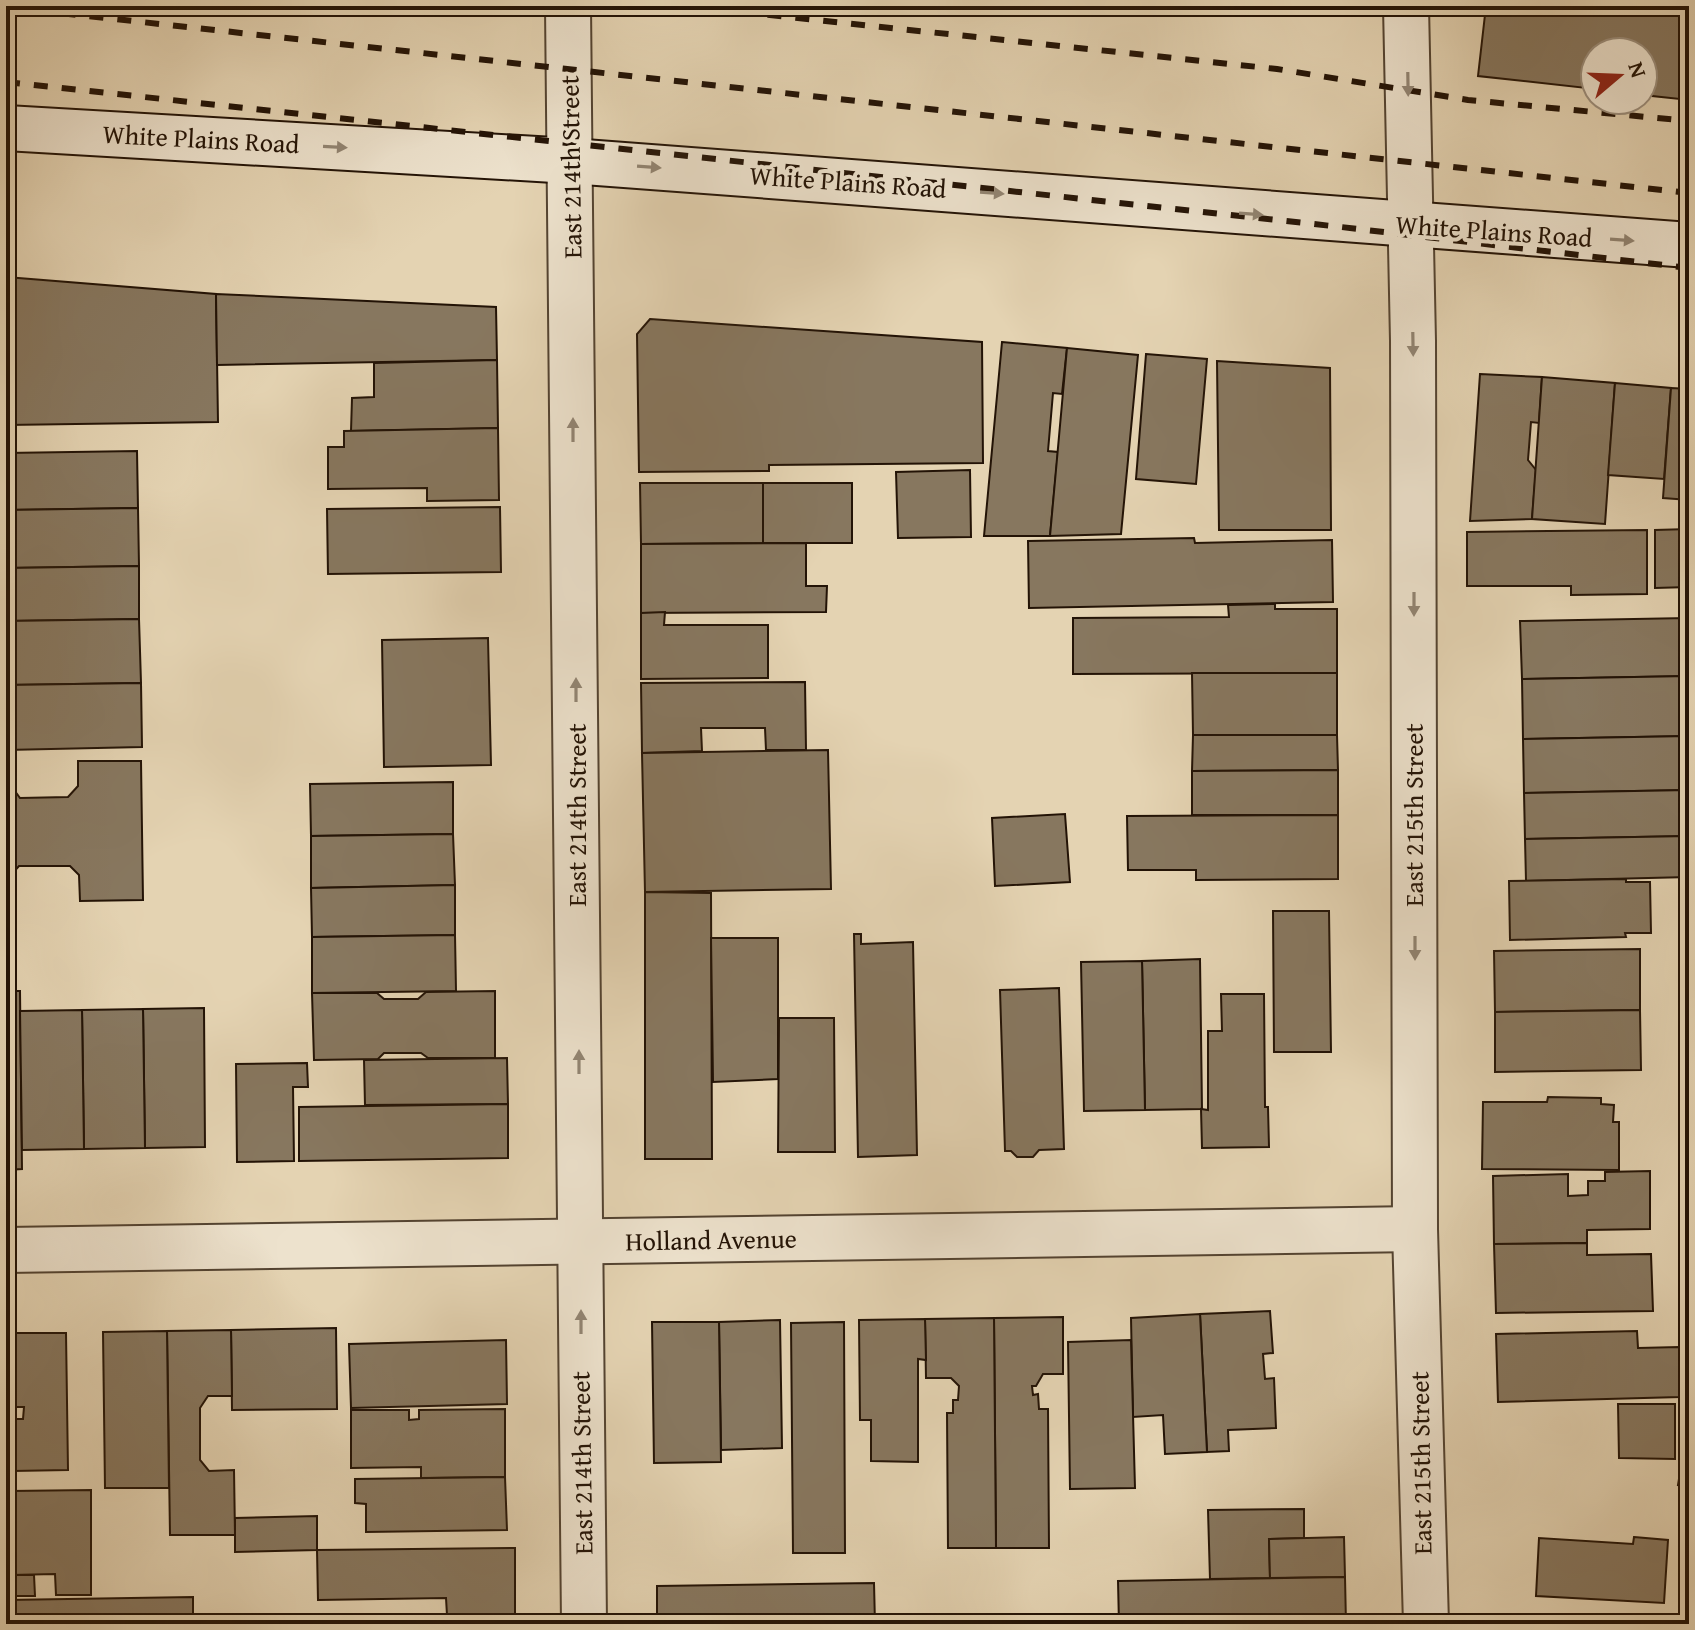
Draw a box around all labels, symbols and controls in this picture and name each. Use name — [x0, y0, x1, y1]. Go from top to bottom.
north arrow — [1579, 36, 1659, 116]
text: N — [1620, 57, 1656, 82]
one-way arrow — [1402, 72, 1414, 97]
street label: East 214th Street — [549, 75, 592, 259]
street label: White Plains Road — [102, 114, 301, 163]
one-way arrow — [323, 141, 348, 154]
street label: White Plains Road — [748, 155, 948, 208]
one-way arrow — [637, 161, 662, 174]
one-way arrow — [980, 187, 1005, 200]
street label: White Plains Road — [1394, 204, 1594, 257]
one-way arrow — [1239, 207, 1264, 220]
one-way arrow — [1610, 234, 1635, 247]
one-way arrow — [1407, 332, 1419, 357]
one-way arrow — [567, 417, 579, 442]
one-way arrow — [1408, 592, 1420, 617]
one-way arrow — [569, 677, 582, 702]
street label: East 214th Street — [557, 723, 596, 907]
street label: East 215th Street — [1394, 723, 1433, 907]
one-way arrow — [1409, 936, 1421, 961]
one-way arrow — [572, 1049, 585, 1074]
street label: Holland Avenue — [625, 1219, 797, 1260]
one-way arrow — [575, 1309, 587, 1334]
street label: East 214th Street — [560, 1371, 603, 1555]
street label: East 215th Street — [1399, 1371, 1442, 1555]

